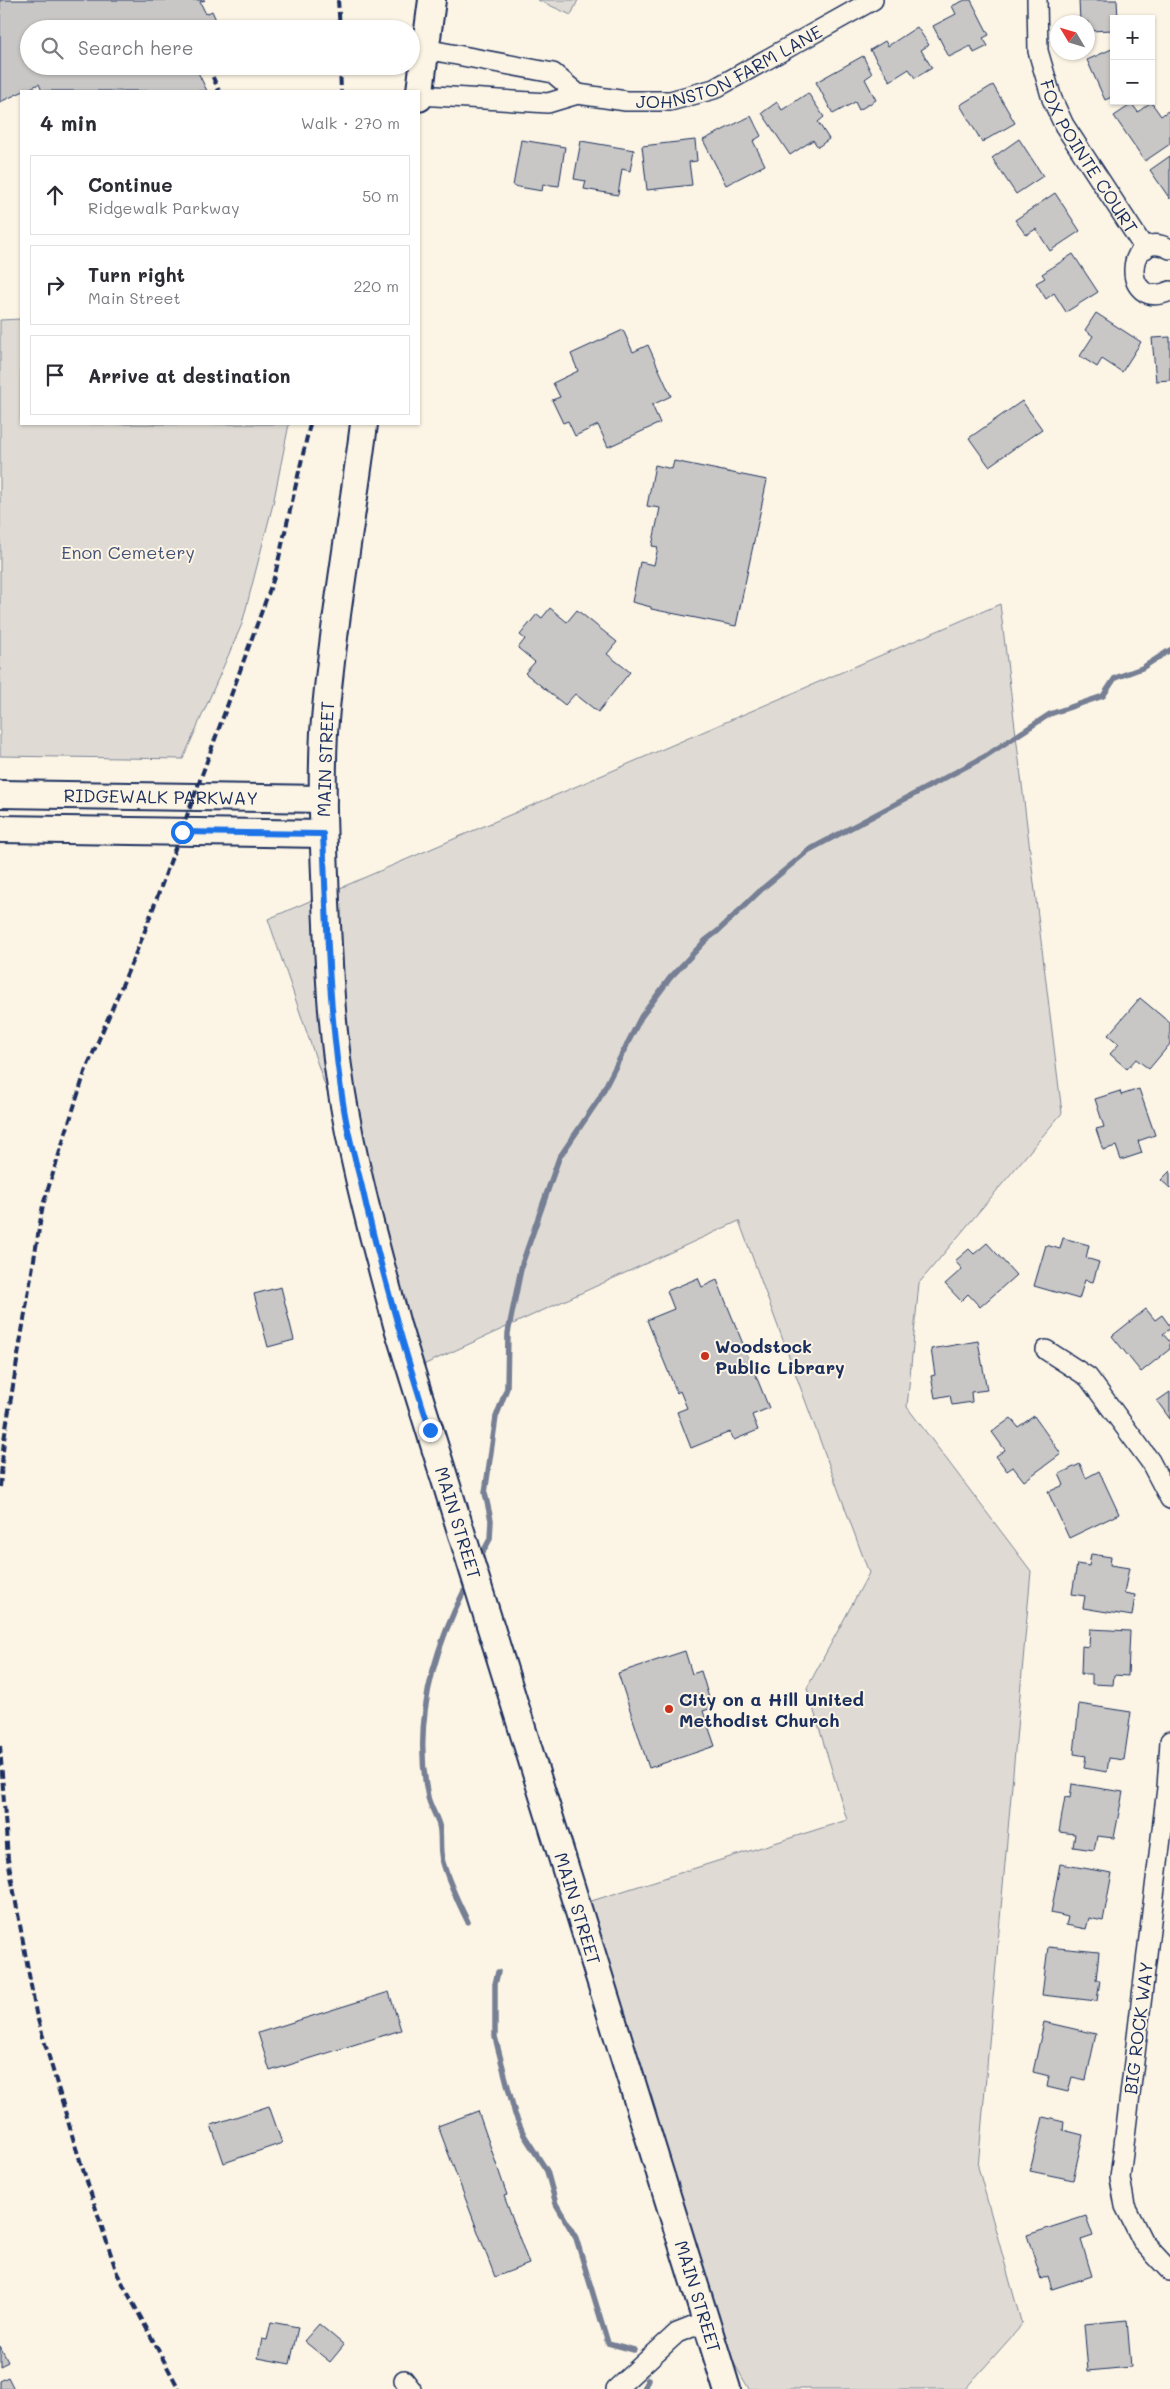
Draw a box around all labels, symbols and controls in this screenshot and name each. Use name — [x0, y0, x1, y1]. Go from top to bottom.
north arrow — [1050, 15, 1095, 60]
map controls — [1110, 15, 1155, 105]
button: + — [1110, 15, 1155, 60]
street label: JOHNSTON FARM LANE — [636, 19, 826, 113]
search box — [20, 20, 420, 75]
icon: search — [38, 34, 66, 62]
text: Search here — [78, 35, 194, 60]
button: − — [1110, 60, 1155, 105]
street label: FOX POINTE COURT — [1035, 77, 1144, 238]
text: 4 min — [40, 109, 97, 136]
text: Walk · 270 m — [301, 112, 400, 133]
text: Continue — [88, 172, 173, 197]
icon: ahead — [41, 181, 69, 209]
text: 50 m — [362, 185, 399, 206]
text: Ridgewalk Parkway — [88, 197, 240, 218]
text: Turn right — [88, 262, 185, 287]
icon: right — [41, 271, 69, 299]
text: 220 m — [353, 275, 399, 296]
text: Main Street — [88, 287, 181, 308]
icon: arrive — [41, 361, 69, 389]
text: Arrive at destination — [88, 363, 291, 388]
park label: Enon Cemetery — [61, 540, 195, 564]
street label: MAIN STREET — [311, 701, 339, 817]
street label: RIDGEWALK PARKWAY — [64, 783, 258, 810]
route start — [171, 821, 194, 844]
place label: Woodstock Public Library — [715, 1334, 845, 1379]
marker: Woodstock Public Library — [699, 1350, 711, 1362]
route end — [419, 1419, 442, 1442]
street label: MAIN STREET — [430, 1464, 487, 1582]
place label: City on a Hill United Methodist Church — [679, 1687, 864, 1732]
marker: City on a Hill United Methodist Church — [663, 1703, 675, 1715]
street label: MAIN STREET — [549, 1849, 607, 1968]
street label: BIG ROCK WAY — [1118, 1960, 1158, 2096]
street label: MAIN STREET — [670, 2237, 727, 2355]

